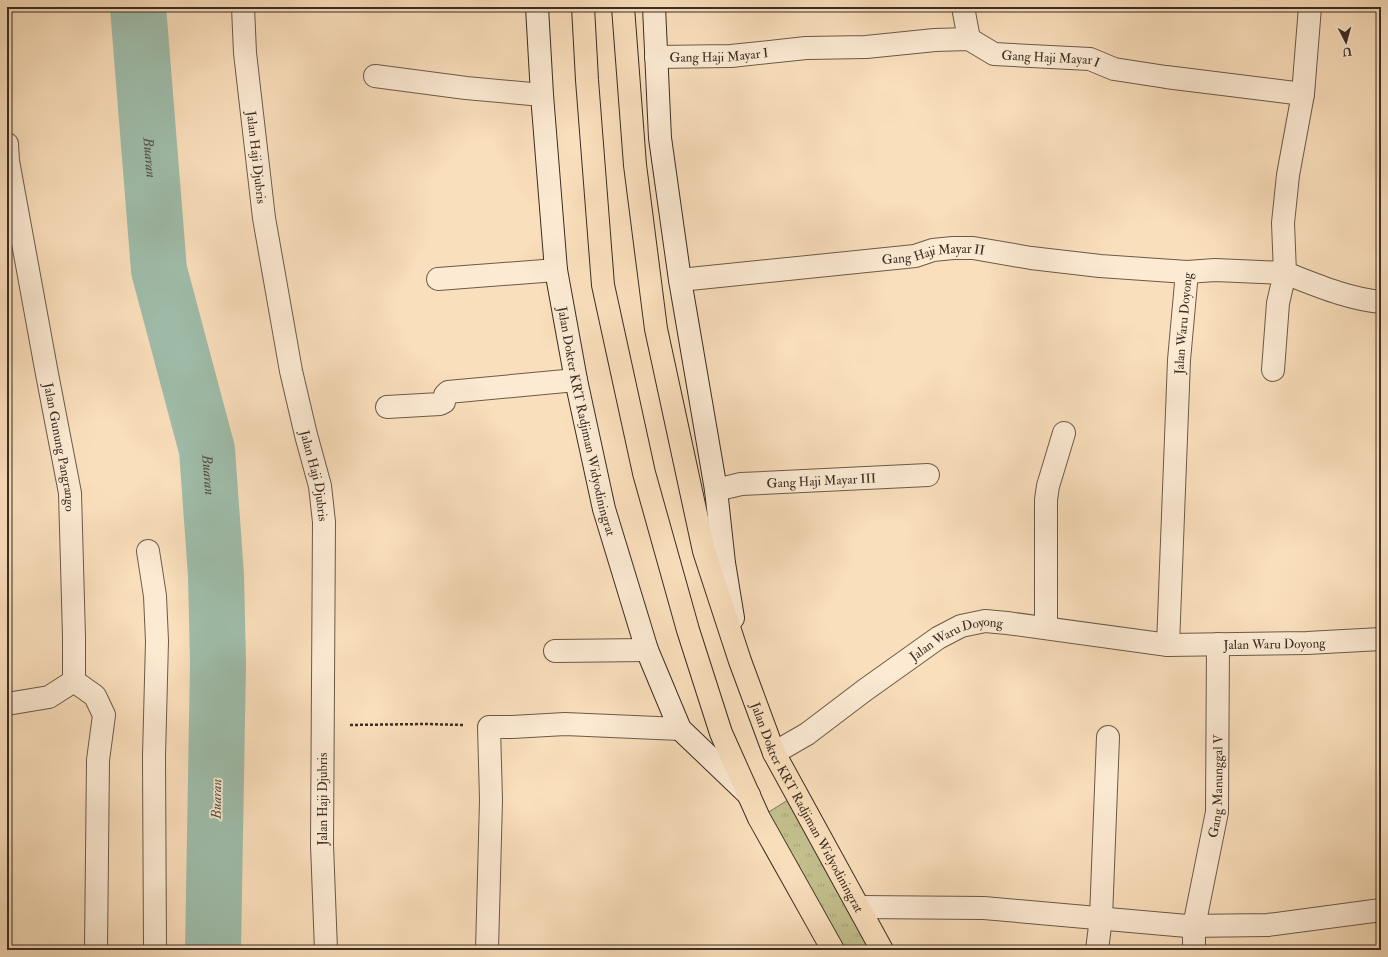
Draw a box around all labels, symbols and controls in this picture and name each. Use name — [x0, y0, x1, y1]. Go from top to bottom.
north arrow — [1326, 22, 1366, 62]
street label: Gang Haji Mayar I — [669, 45, 769, 66]
text: U — [1341, 45, 1352, 58]
street label: Gang Haji Mayar I — [1001, 47, 1102, 71]
street label: Jalan Haji Djubris — [243, 109, 269, 205]
water label: Buaran — [139, 136, 160, 179]
street label: Gang Haji Mayar II — [881, 241, 986, 268]
street label: Jalan Waru Doyong — [1171, 271, 1196, 376]
street label: Jalan Dokter KRT Radjiman Widyodiningrat — [554, 304, 619, 538]
street label: Jalan Gunung Pangrango — [40, 381, 78, 512]
street label: Jalan Haji Djubris — [296, 428, 331, 523]
water label: Buaran — [198, 453, 218, 496]
street label: Gang Haji Mayar III — [766, 471, 876, 492]
street label: Jalan Waru Doyong — [906, 614, 1004, 665]
street label: Jalan Waru Doyong — [1222, 635, 1327, 653]
street label: Jalan Dokter KRT Radjiman Widyodiningrat — [747, 699, 867, 915]
street label: Gang Manunggal V — [1205, 734, 1226, 839]
street label: Jalan Haji Djubris — [315, 752, 331, 847]
water label: Buaran — [208, 778, 225, 820]

